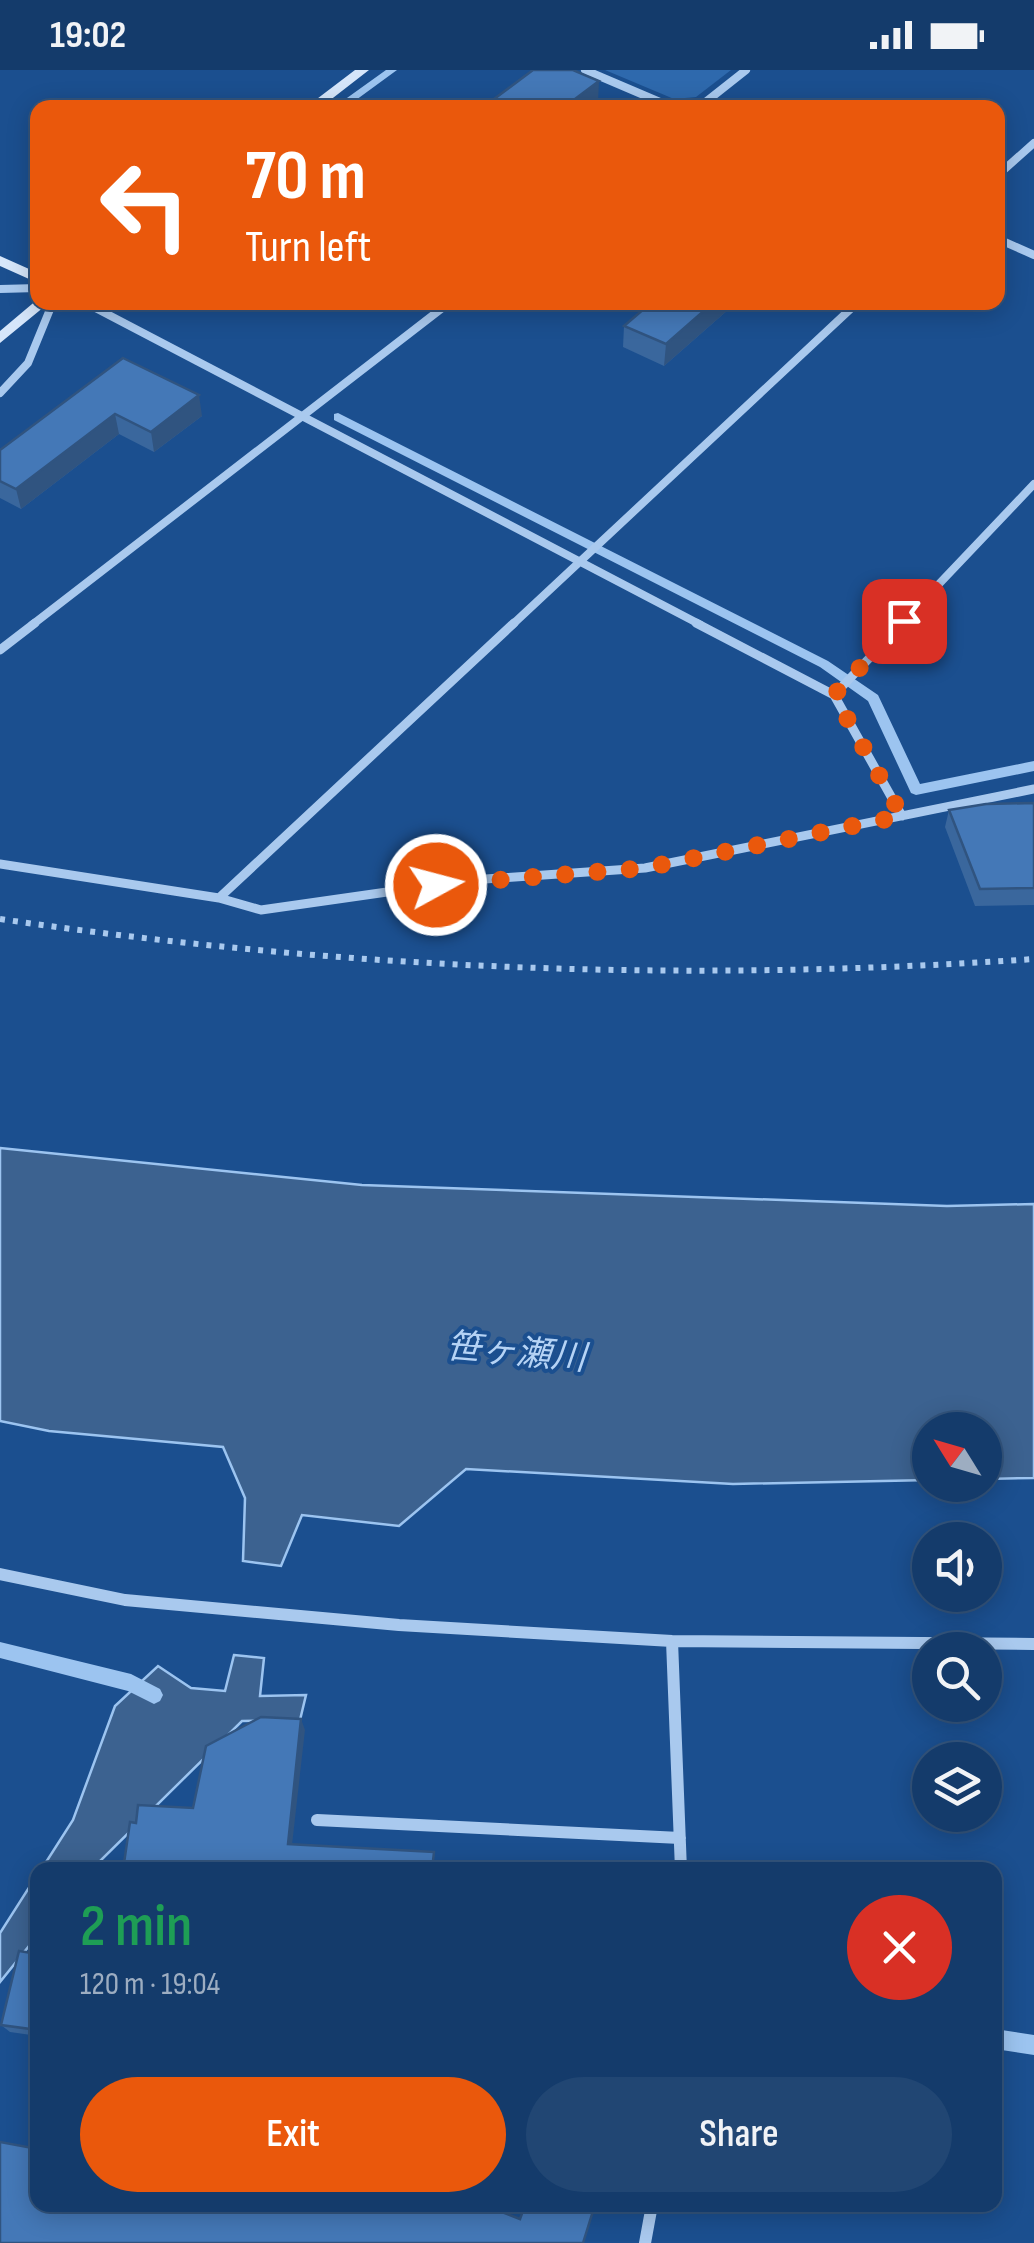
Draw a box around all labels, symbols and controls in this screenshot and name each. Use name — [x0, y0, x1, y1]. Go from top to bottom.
text: 19:02 — [50, 13, 126, 58]
text: 70 m — [245, 135, 366, 219]
icon: left — [80, 140, 210, 270]
text: Turn left — [245, 220, 371, 275]
pin — [862, 579, 947, 664]
icon: arrive — [877, 594, 932, 649]
position arrow — [384, 833, 488, 937]
water label: 笹ヶ瀬川 — [444, 1325, 592, 1381]
north arrow — [912, 1412, 1002, 1502]
map controls — [912, 1412, 1002, 1832]
button: sound — [912, 1522, 1002, 1612]
button: search — [912, 1632, 1002, 1722]
button: layers — [912, 1742, 1002, 1832]
text: 2 min — [80, 1891, 192, 1963]
button: close — [847, 1895, 952, 2000]
text: 120 m · 19:04 — [80, 1965, 220, 2004]
button: Exit — [80, 2077, 506, 2192]
button: Share — [526, 2077, 952, 2192]

